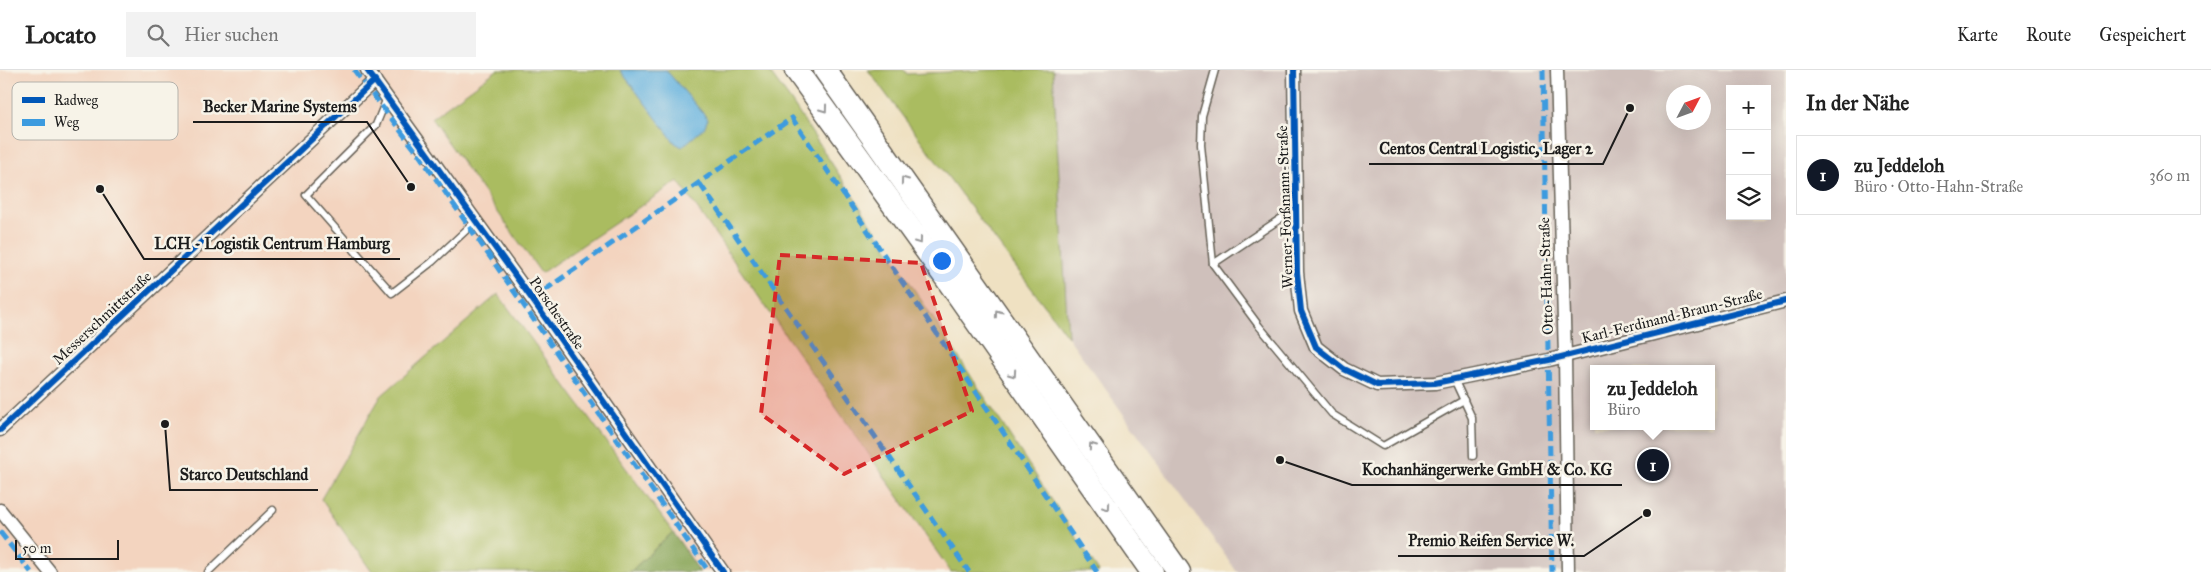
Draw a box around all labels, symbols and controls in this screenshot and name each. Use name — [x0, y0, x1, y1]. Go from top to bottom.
search box — [126, 12, 476, 57]
text: Locato — [25, 20, 96, 50]
icon: search — [144, 21, 172, 49]
text: Hier suchen — [184, 23, 279, 46]
text: Karte — [1957, 24, 1998, 46]
text: Route — [2026, 24, 2071, 46]
text: Gespeichert — [2099, 24, 2186, 46]
legend — [12, 82, 178, 140]
north arrow — [1666, 85, 1711, 130]
map controls — [1726, 85, 1771, 220]
button: + — [1726, 85, 1771, 130]
text: In der Nähe — [1806, 90, 1909, 116]
callout: Becker Marine Systems — [193, 91, 367, 122]
text: Radweg — [54, 92, 99, 109]
text: Becker Marine Systems — [203, 97, 357, 117]
one-way arrow — [818, 104, 827, 113]
text: Weg — [54, 114, 80, 131]
street label: Werner-Forßmann-Straße — [1273, 125, 1297, 289]
button: − — [1726, 130, 1771, 175]
callout: Centos Central Logistic, Lager 2 — [1369, 133, 1603, 164]
text: Centos Central Logistic, Lager 2 — [1379, 139, 1594, 159]
text: zu Jeddeloh — [1854, 154, 1944, 177]
text: 1 — [1820, 166, 1826, 185]
text: 360 m — [2149, 166, 2190, 185]
button: layers — [1726, 175, 1771, 220]
one-way arrow — [901, 176, 910, 186]
text: Büro · Otto-Hahn-Straße — [1854, 177, 2023, 196]
street label: Otto-Hahn-Straße — [1535, 217, 1557, 335]
callout: LCH - Logistik Centrum Hamburg — [144, 228, 400, 259]
text: LCH - Logistik Centrum Hamburg — [154, 234, 390, 254]
one-way arrow — [914, 235, 922, 244]
your location — [929, 248, 955, 274]
street label: Messerschmittstraße — [49, 268, 155, 368]
street label: Porschestraße — [525, 273, 589, 353]
street label: Karl-Ferdinand-Braun-Straße — [1580, 285, 1764, 347]
one-way arrow — [995, 309, 1004, 319]
popup — [1590, 365, 1715, 430]
one-way arrow — [1007, 368, 1016, 378]
text: zu Jeddeloh — [1607, 377, 1698, 400]
text: Büro — [1607, 400, 1640, 419]
one-way arrow — [1089, 442, 1098, 452]
pin: 1 — [1637, 446, 1669, 484]
callout: Kochanhängerwerke GmbH & Co. KG — [1352, 454, 1622, 485]
callout: Starco Deutschland — [170, 459, 318, 490]
text: Kochanhängerwerke GmbH & Co. KG — [1362, 460, 1613, 480]
text: Starco Deutschland — [180, 465, 309, 484]
one-way arrow — [1101, 501, 1110, 511]
callout: Premio Reifen Service W. — [1398, 525, 1584, 556]
text: Premio Reifen Service W. — [1408, 531, 1574, 550]
scale bar — [15, 537, 119, 560]
text: 50 m — [22, 540, 51, 557]

